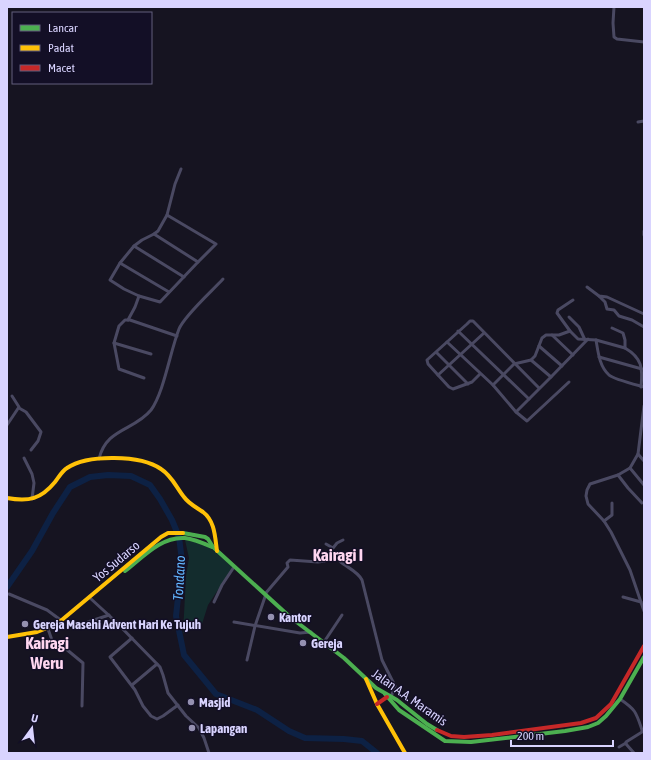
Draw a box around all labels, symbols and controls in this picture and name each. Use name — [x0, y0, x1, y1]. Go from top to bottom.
legend — [12, 12, 152, 84]
text: Lancar — [48, 21, 78, 35]
text: Padat — [48, 41, 74, 55]
text: Macet — [48, 61, 76, 75]
street label: Yos Sudarso — [90, 538, 143, 585]
district label: Kairagi I — [313, 545, 363, 565]
water label: Tondano — [170, 555, 188, 601]
place label: Kantor — [279, 610, 312, 625]
marker: Kantor — [266, 612, 276, 622]
place label: Gereja Masehi Advent Hari Ke Tujuh — [33, 617, 201, 632]
marker: Gereja Masehi Advent Hari Ke Tujuh — [20, 619, 30, 629]
district label: Kairagi Weru — [25, 633, 69, 673]
place label: Gereja — [311, 636, 343, 651]
marker: Gereja — [298, 638, 308, 648]
street label: Jalan A.A. Maramis — [369, 666, 450, 729]
place label: Masjid — [199, 695, 231, 710]
marker: Masjid — [186, 697, 196, 707]
north arrow — [12, 708, 52, 748]
text: U — [30, 712, 39, 725]
place label: Lapangan — [200, 721, 247, 736]
scale bar — [511, 722, 613, 748]
marker: Lapangan — [187, 723, 197, 733]
text: 200 m — [517, 729, 544, 743]

